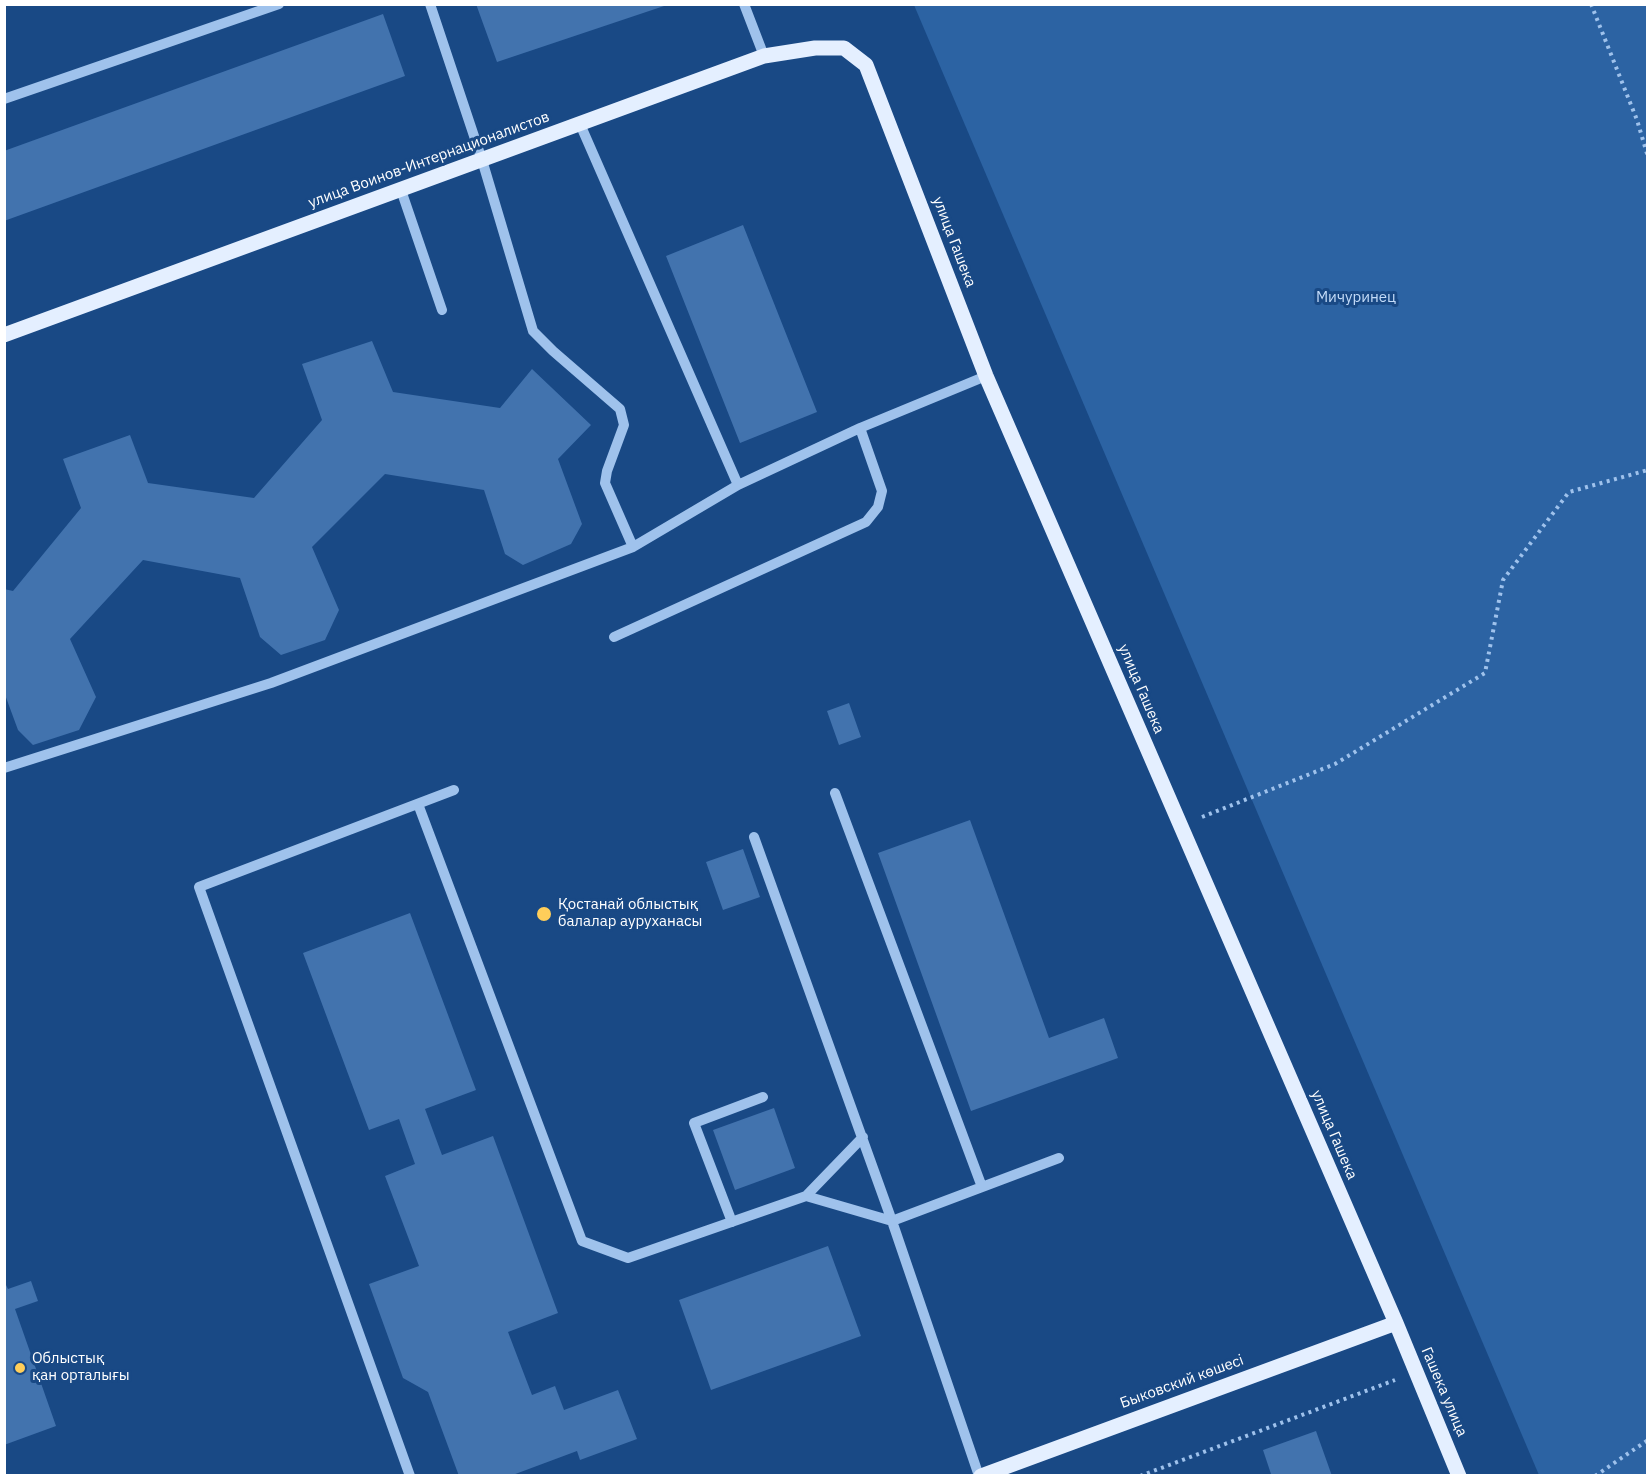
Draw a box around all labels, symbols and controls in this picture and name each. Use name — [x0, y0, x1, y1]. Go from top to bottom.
street label: улица Воинов-Интернационалистов — [306, 108, 552, 212]
street label: улица Гашека — [928, 194, 980, 290]
park label: Мичуринец — [1316, 289, 1396, 307]
street label: улица Гашека — [1114, 641, 1168, 737]
place label: Қостанай облыстық балалар ауруханасы — [558, 896, 702, 931]
marker: Қостанай облыстық балалар ауруханасы — [535, 905, 553, 923]
street label: улица Гашека — [1307, 1087, 1361, 1183]
street label: Гашека улица — [1417, 1344, 1471, 1440]
place label: Облыстық қан орталығы — [32, 1350, 130, 1385]
street label: Быковский көшесі — [1118, 1351, 1246, 1413]
marker: Облыстық қан орталығы — [13, 1361, 27, 1375]

